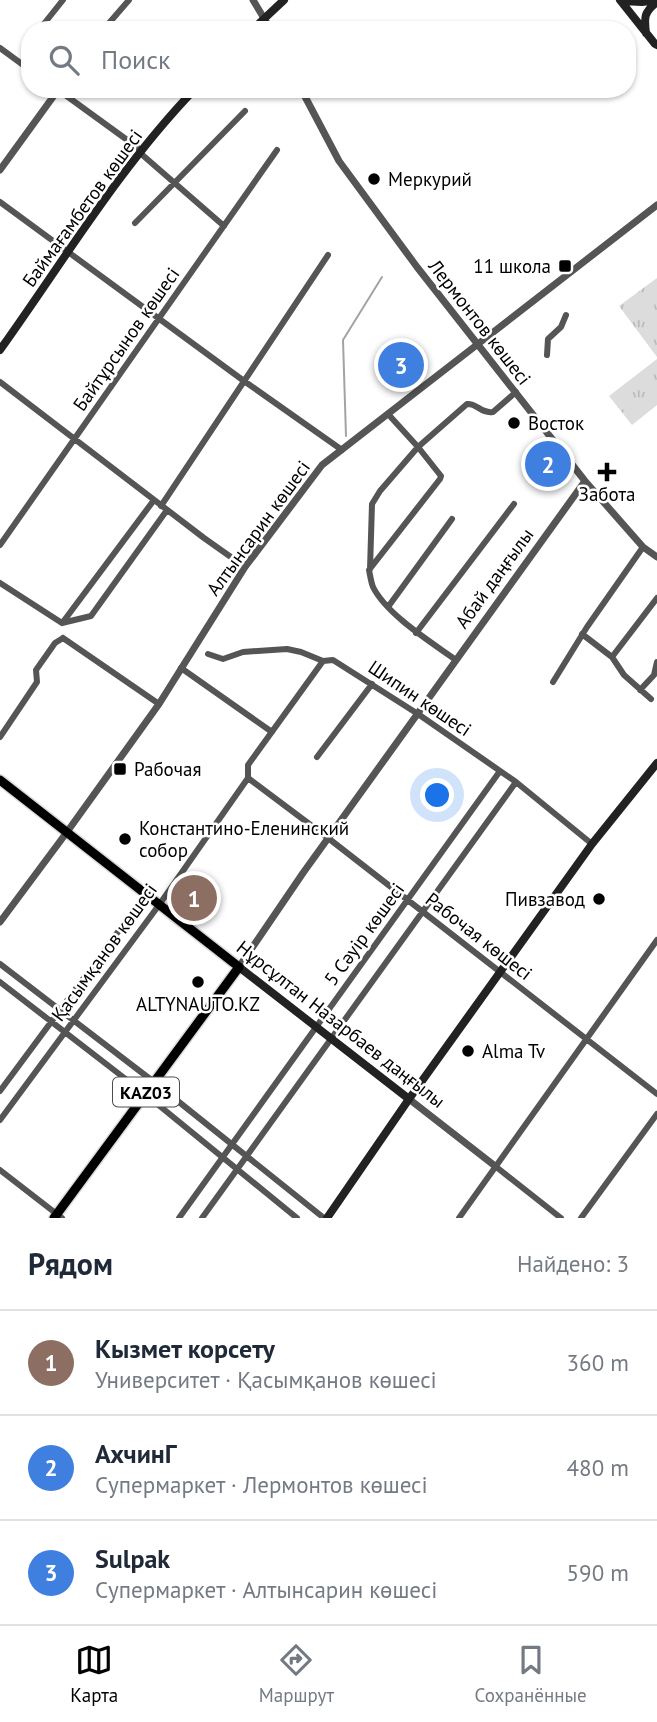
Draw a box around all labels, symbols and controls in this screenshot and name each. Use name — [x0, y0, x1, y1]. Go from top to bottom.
search box — [21, 21, 636, 98]
icon: search — [45, 41, 83, 79]
text: Поиск — [101, 43, 170, 76]
street label: Баймағамбетов көшесі — [17, 125, 147, 291]
place label: Меркурий — [388, 167, 472, 191]
marker: Меркурий — [366, 171, 382, 187]
street label: Лермонтов көшесі — [423, 254, 536, 390]
place label: 11 школа — [473, 254, 551, 278]
marker: 11 школа — [557, 258, 573, 274]
street label: Байтұрсынов көшесі — [68, 263, 184, 415]
pin: 3 — [378, 339, 424, 391]
place label: Восток — [528, 411, 584, 435]
marker: Восток — [506, 415, 522, 431]
pin: 2 — [525, 438, 571, 490]
street label: Алтынсарин көшесі — [201, 456, 315, 600]
marker: Забота — [599, 464, 615, 480]
place label: Забота — [579, 482, 635, 506]
street label: Абай даңғылы — [450, 523, 538, 633]
street label: Шипин көшесі — [364, 655, 476, 741]
place label: Рабочая — [134, 757, 202, 781]
marker: Рабочая — [112, 761, 128, 777]
your location — [420, 778, 454, 812]
place label: Константино-Еленинский собор — [139, 816, 349, 862]
marker: Константино-Еленинский собор — [117, 831, 133, 847]
pin: 1 — [171, 872, 217, 924]
street label: Қасымқанов көшесі — [46, 878, 162, 1026]
street label: 5 Сәуір көшесі — [319, 878, 409, 990]
street label: Рабочая көшесі — [421, 887, 537, 985]
place label: Пивзавод — [505, 887, 585, 911]
marker: Пивзавод — [591, 891, 607, 907]
street label: Нұрсұлтан Назарбаев даңғылы — [232, 935, 450, 1113]
marker: ALTYNAUTO.KZ — [190, 974, 206, 990]
place label: ALTYNAUTO.KZ — [136, 992, 260, 1016]
place label: Alma Tv — [482, 1039, 545, 1063]
marker: Alma Tv — [460, 1043, 476, 1059]
road number: KАZ03 — [113, 1078, 179, 1106]
text: Рядом — [28, 1244, 113, 1283]
text: Найдено: 3 — [517, 1249, 629, 1278]
text: Кызмет корсету — [95, 1332, 275, 1365]
text: 1 — [44, 1348, 58, 1377]
text: 360 m — [567, 1348, 629, 1377]
text: Университет · Қасымқанов көшесі — [95, 1365, 437, 1394]
text: АхчинГ — [95, 1437, 177, 1470]
text: 2 — [44, 1453, 58, 1482]
text: 480 m — [567, 1453, 629, 1482]
text: Супермаркет · Лермонтов көшесі — [95, 1470, 428, 1499]
text: Sulpak — [95, 1542, 170, 1575]
text: 3 — [44, 1558, 58, 1587]
text: 590 m — [567, 1558, 629, 1587]
text: Супермаркет · Алтынсарин көшесі — [95, 1575, 437, 1604]
tab: Карта — [70, 1641, 118, 1707]
tab: Маршрут — [259, 1641, 334, 1707]
tab: Сохранённые — [475, 1641, 587, 1707]

